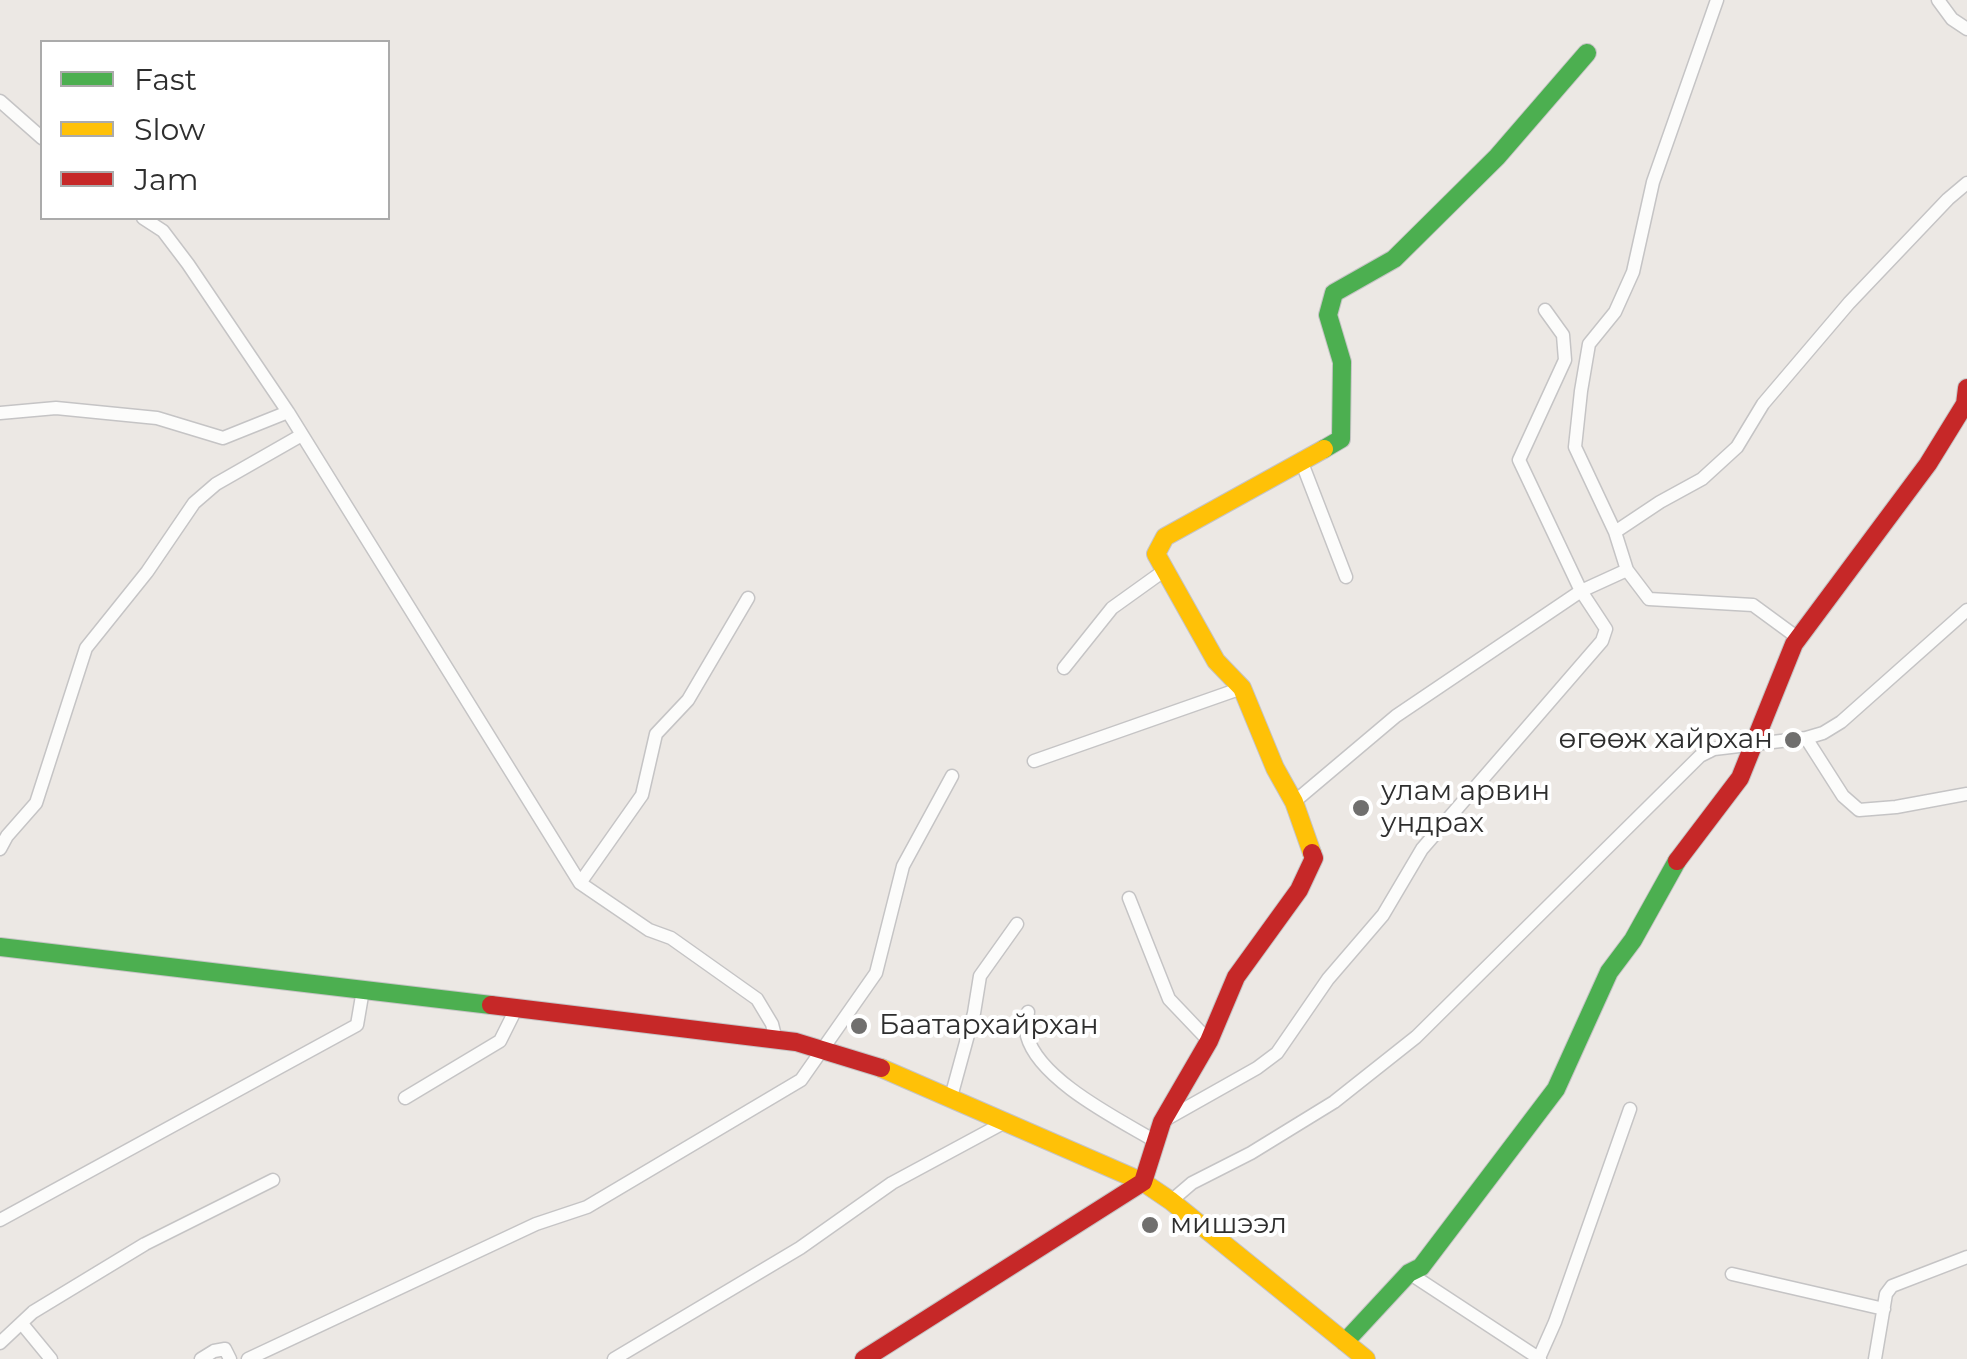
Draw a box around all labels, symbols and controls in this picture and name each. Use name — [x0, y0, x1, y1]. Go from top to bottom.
legend — [40, 40, 390, 220]
text: Fast — [134, 61, 197, 98]
text: Slow — [134, 111, 205, 148]
text: Jam — [134, 161, 199, 198]
place label: өгөөж хайрхан — [1559, 723, 1773, 757]
marker: өгөөж хайрхан — [1782, 729, 1804, 751]
place label: улам арвин ундрах — [1381, 775, 1550, 841]
marker: улам арвин ундрах — [1350, 797, 1372, 819]
place label: Баатархайрхан — [879, 1009, 1099, 1043]
marker: Баатархайрхан — [848, 1015, 870, 1037]
place label: мишээл — [1170, 1208, 1287, 1242]
marker: мишээл — [1139, 1214, 1161, 1236]

